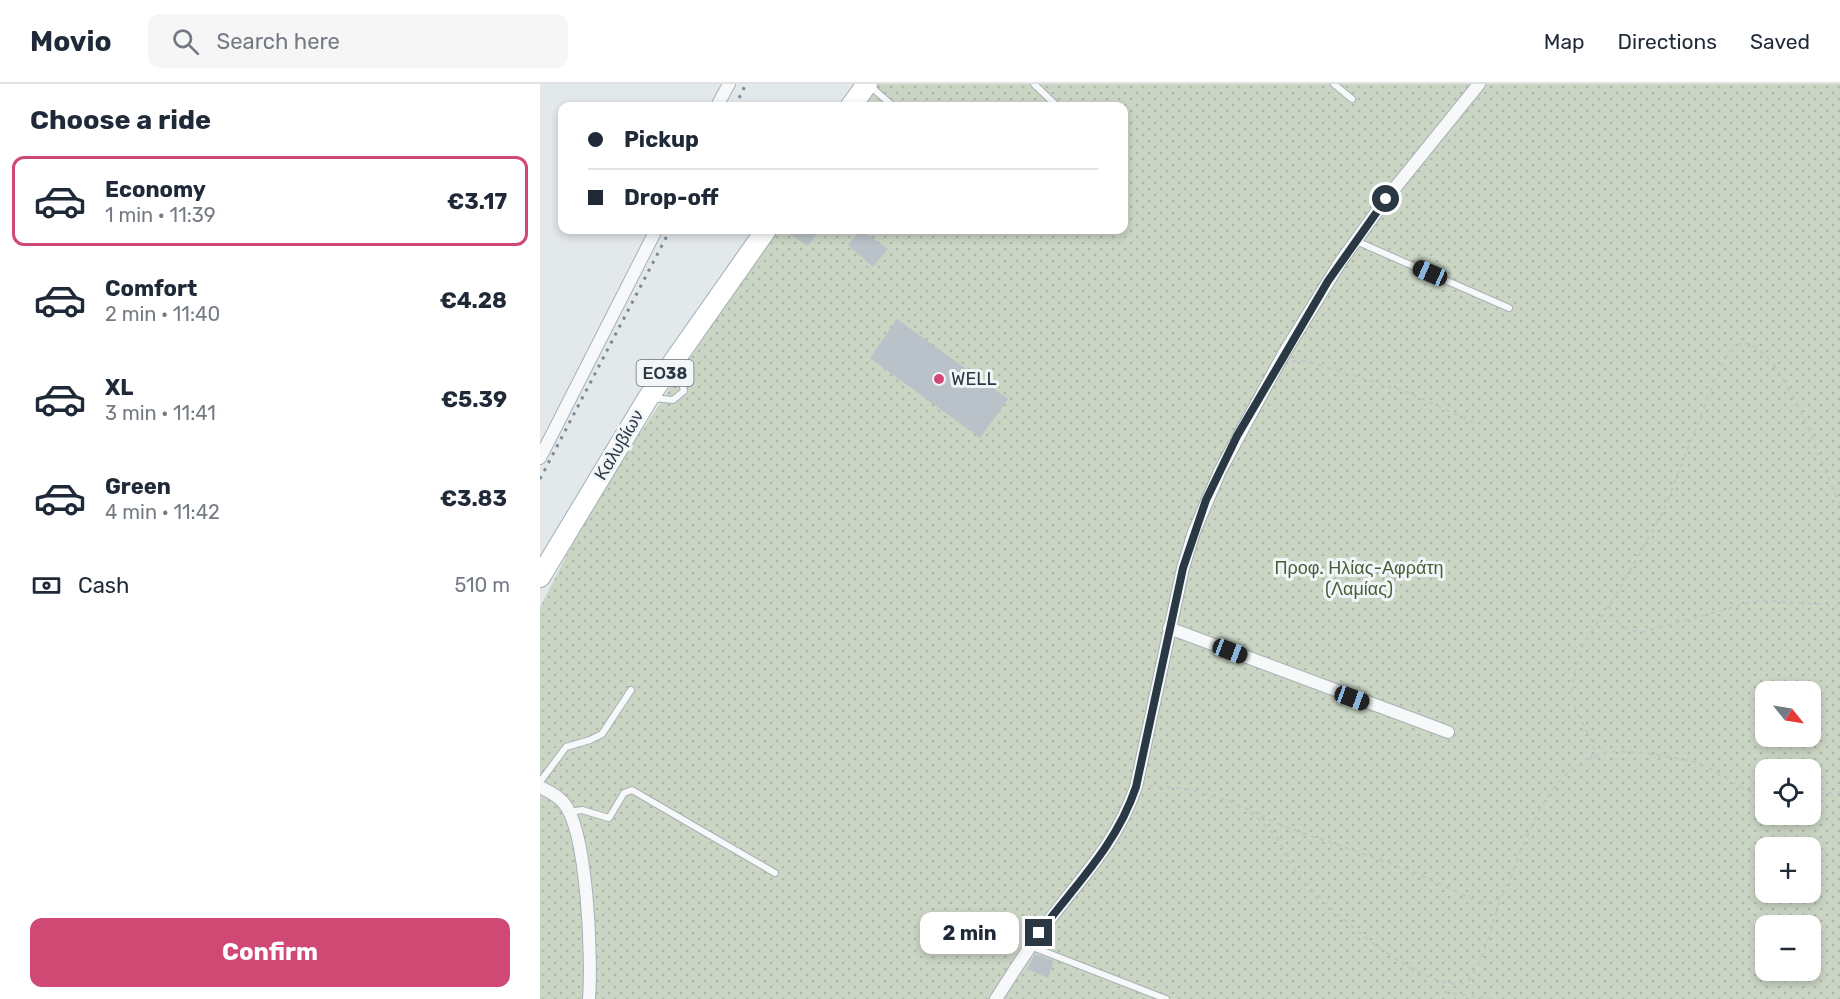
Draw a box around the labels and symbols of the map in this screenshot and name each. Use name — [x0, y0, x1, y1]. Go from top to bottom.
route start — [1372, 185, 1399, 212]
car — [1410, 257, 1450, 289]
road number: ΕΟ38 — [636, 360, 694, 386]
place label: WELL — [951, 368, 997, 390]
marker: WELL — [932, 372, 946, 386]
street label: Καλυβίων — [589, 406, 649, 484]
park label: Προφ. Ηλίας-Αφράτη (Λαμίας) — [1274, 557, 1444, 600]
car — [1210, 636, 1250, 666]
north arrow — [1755, 681, 1821, 747]
car — [1332, 683, 1372, 713]
callout: 2 min — [919, 912, 1018, 954]
route end — [1025, 919, 1052, 946]

